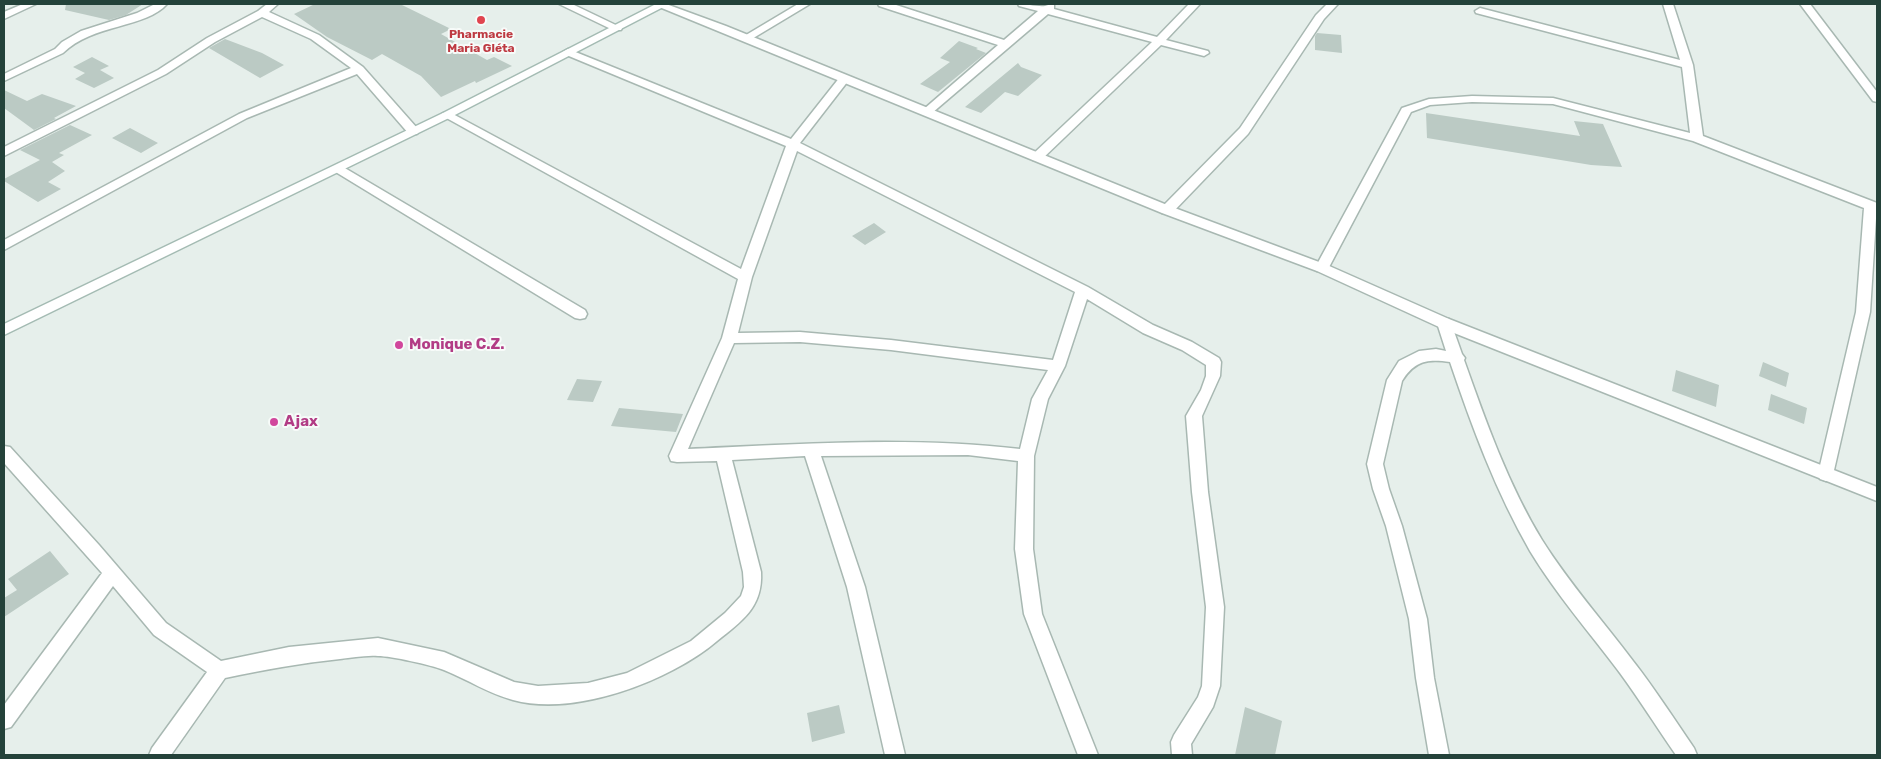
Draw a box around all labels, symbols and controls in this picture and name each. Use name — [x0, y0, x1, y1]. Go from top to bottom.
marker: Pharmacie Maria Gléta — [475, 14, 487, 26]
place label: Pharmacie Maria Gléta — [447, 28, 515, 56]
place label: Monique C.Z. — [409, 336, 504, 354]
marker: Monique C.Z. — [393, 339, 405, 351]
place label: Ajax — [284, 413, 318, 431]
marker: Ajax — [268, 416, 280, 428]

